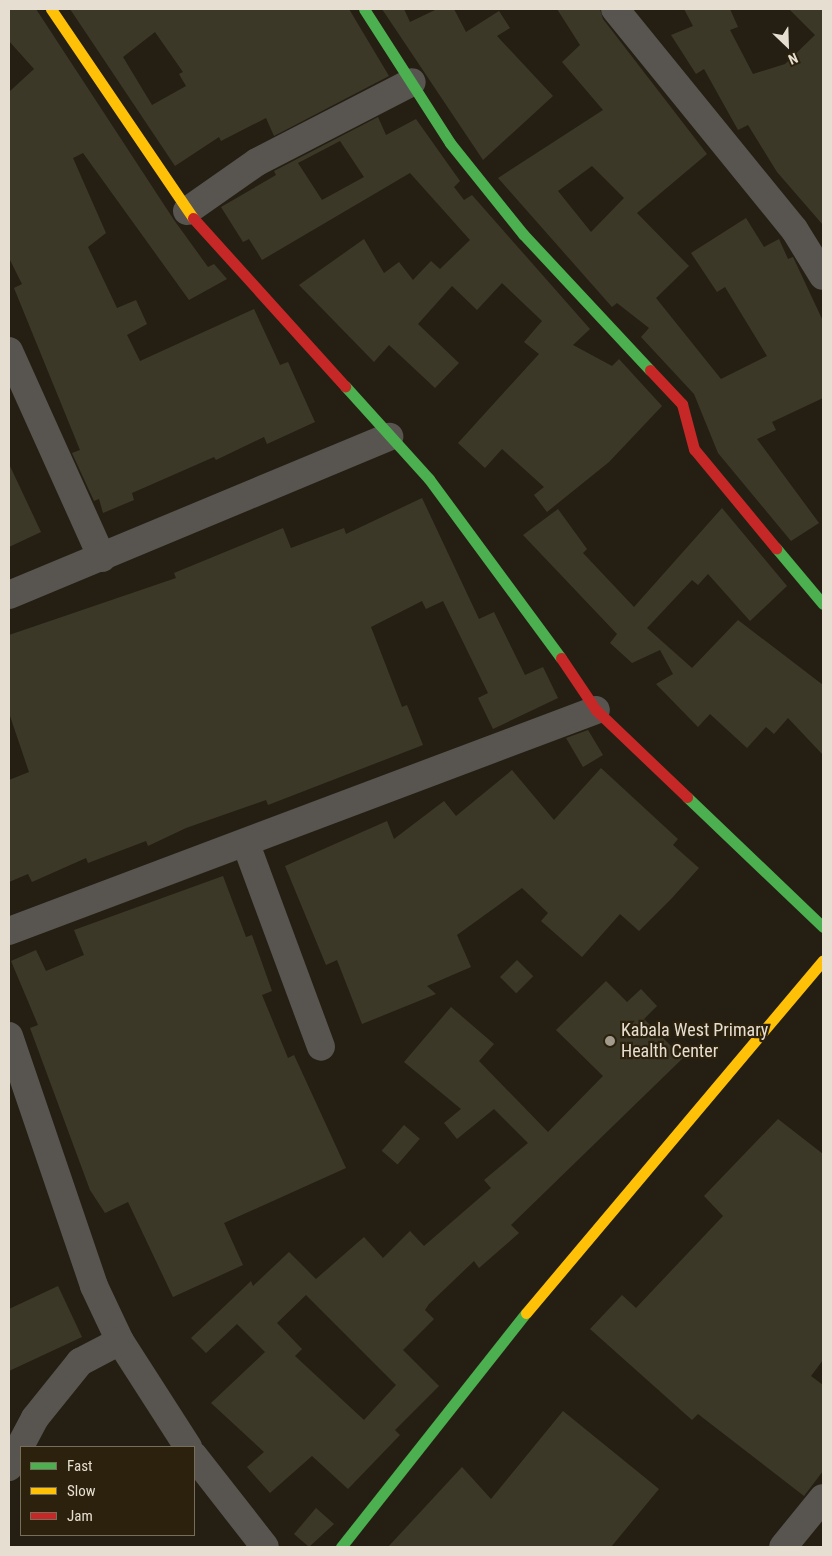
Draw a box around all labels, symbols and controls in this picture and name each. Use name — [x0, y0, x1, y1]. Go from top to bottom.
north arrow — [762, 20, 812, 70]
text: N — [786, 50, 800, 68]
place label: Kabala West Primary Health Center — [621, 1020, 768, 1062]
marker: Kabala West Primary Health Center — [603, 1034, 617, 1048]
legend — [20, 1446, 195, 1536]
text: Fast — [67, 1457, 92, 1475]
text: Slow — [67, 1482, 96, 1500]
text: Jam — [67, 1507, 93, 1525]

